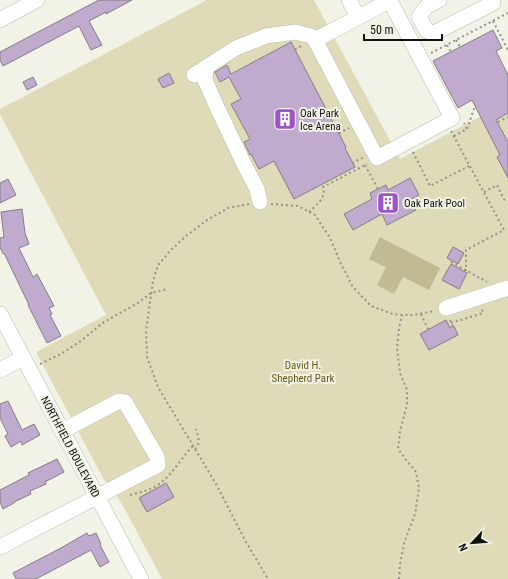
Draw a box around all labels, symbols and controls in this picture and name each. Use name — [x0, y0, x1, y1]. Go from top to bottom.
scale bar — [364, 16, 442, 42]
text: 50 m — [370, 23, 394, 37]
building icon: Oak Park Ice Arena — [272, 106, 298, 132]
place label: Oak Park Ice Arena — [300, 107, 341, 133]
building icon: Oak Park Pool — [375, 190, 401, 216]
place label: Oak Park Pool — [404, 197, 465, 210]
park label: David H. Shepherd Park — [272, 359, 334, 385]
street label: NORTHFIELD BOULEVARD — [38, 394, 102, 500]
north arrow — [452, 523, 492, 563]
text: N — [456, 541, 471, 553]

